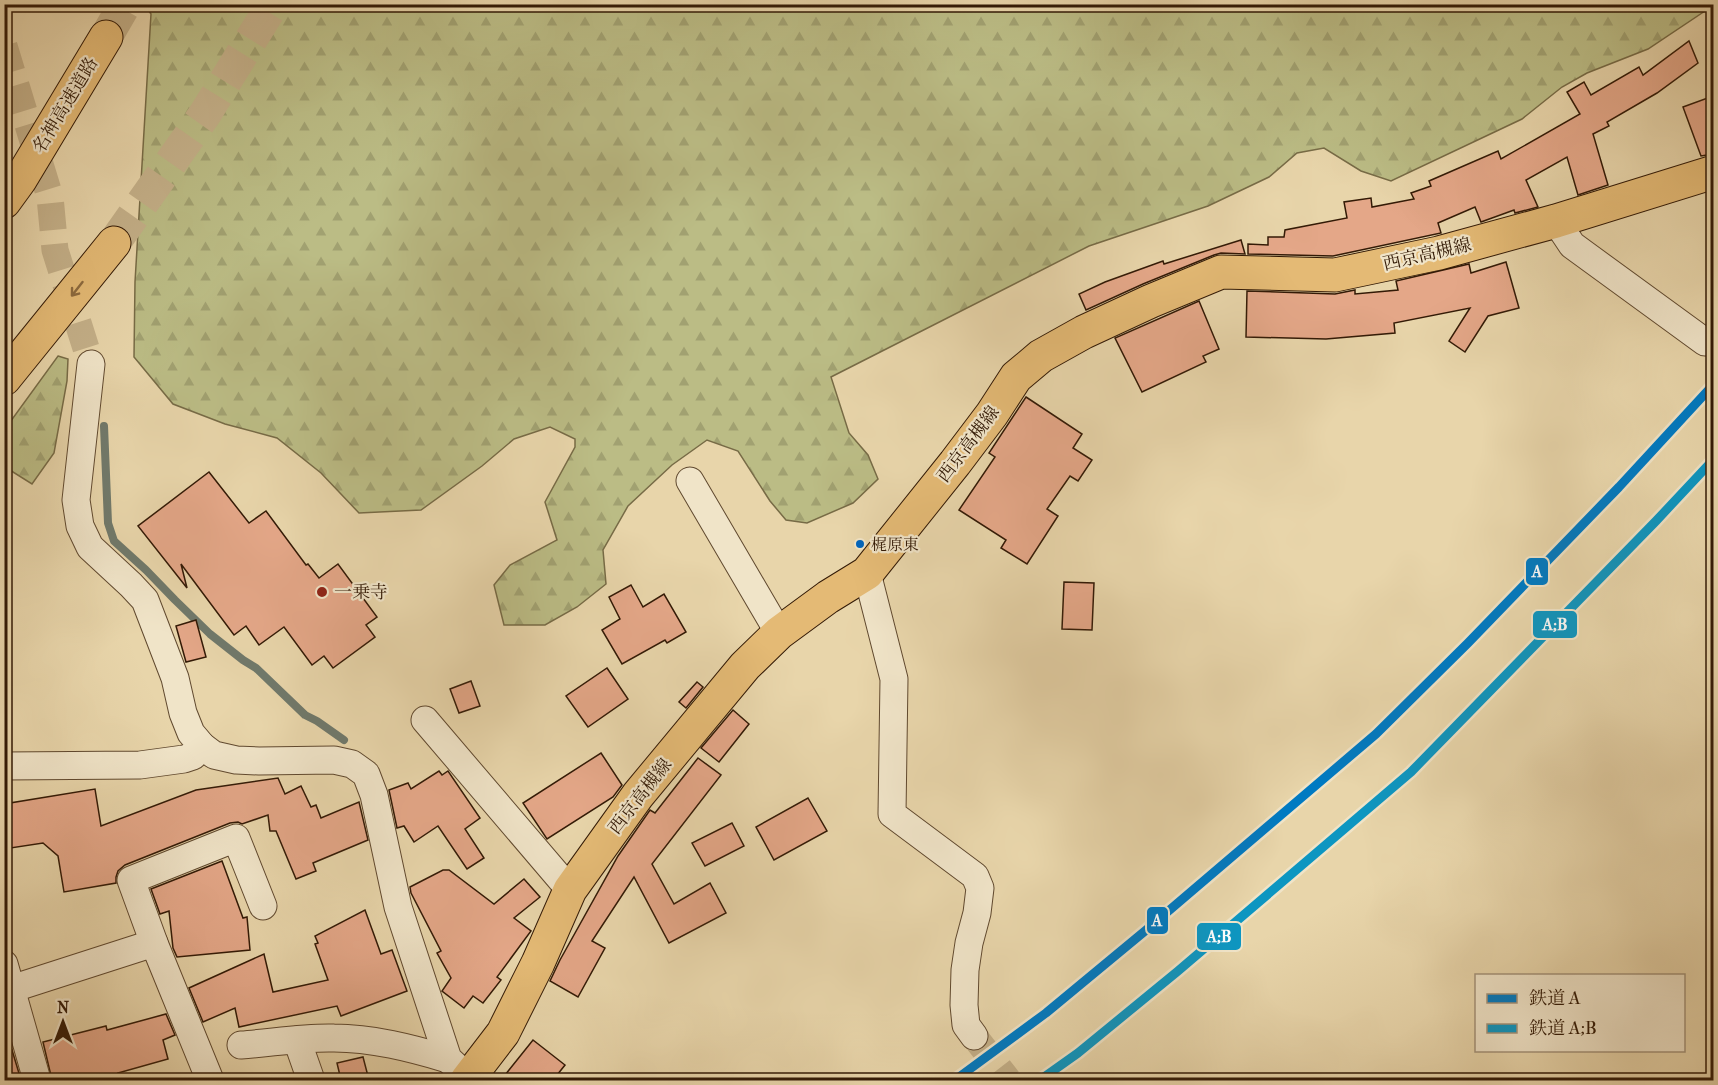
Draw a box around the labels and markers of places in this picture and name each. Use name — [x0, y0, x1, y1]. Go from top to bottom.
place label: 梶原東 — [871, 535, 919, 554]
marker: 梶原東 — [854, 538, 866, 550]
place label: 一乗寺 — [334, 582, 388, 603]
marker: 一乗寺 — [315, 585, 329, 599]

